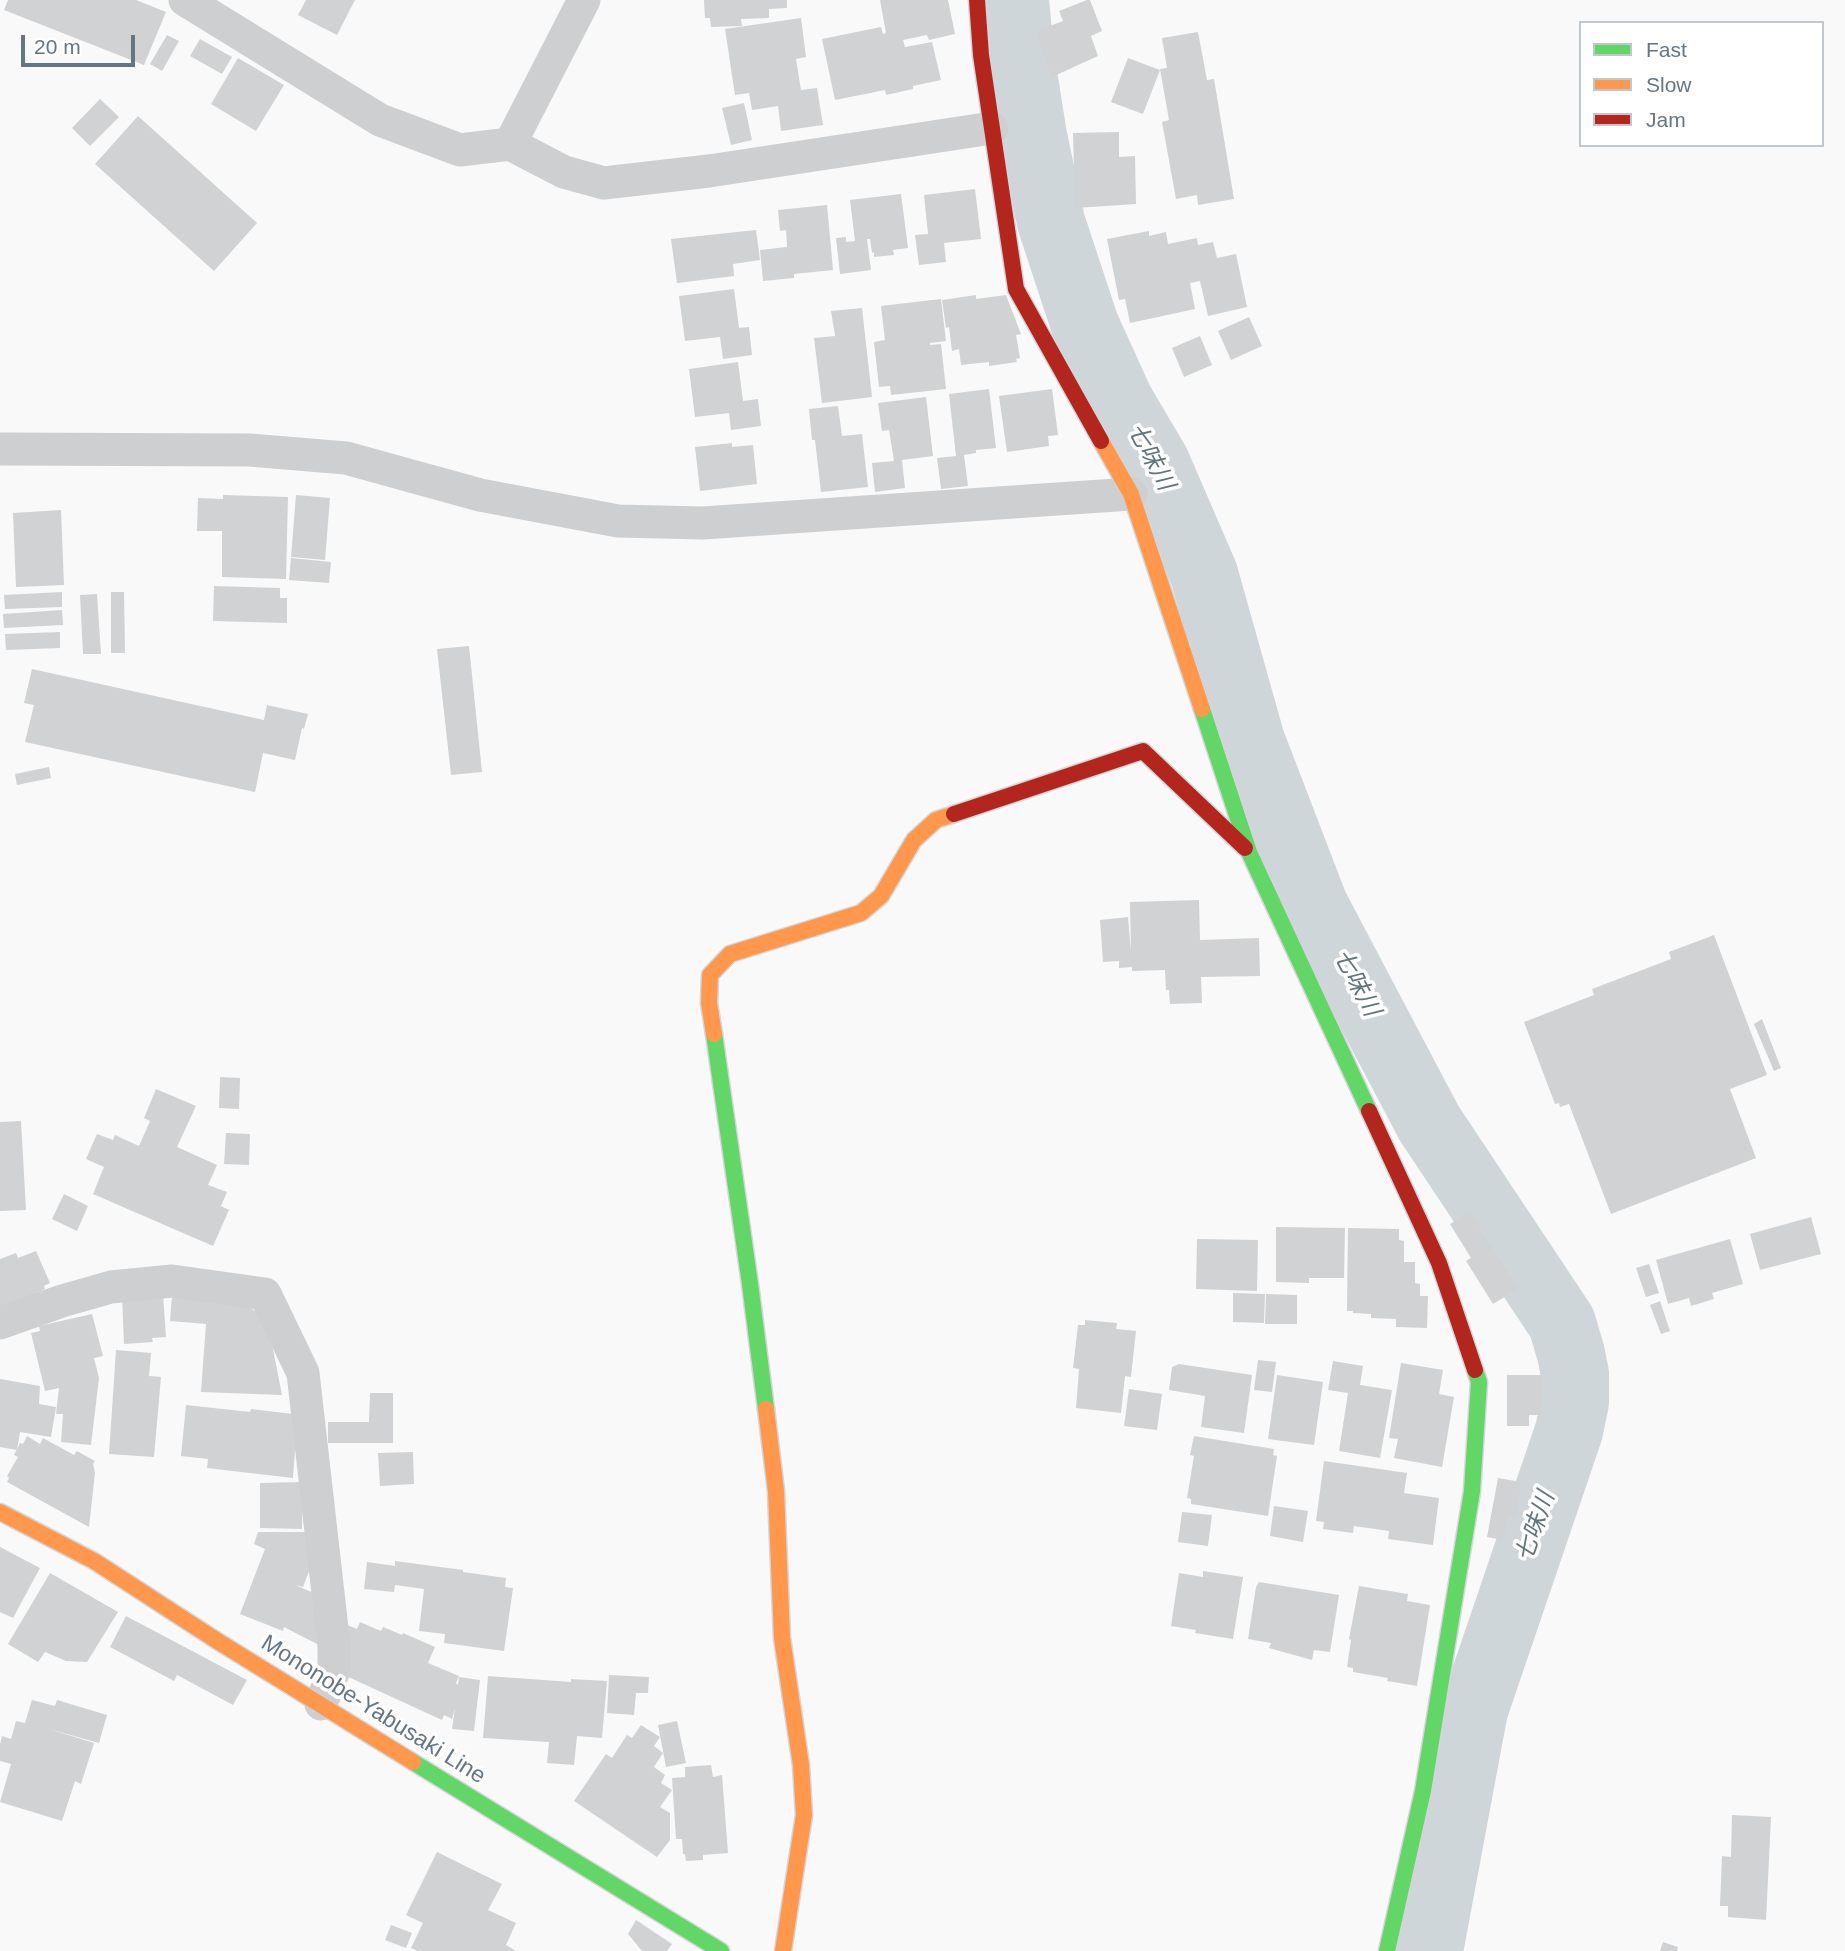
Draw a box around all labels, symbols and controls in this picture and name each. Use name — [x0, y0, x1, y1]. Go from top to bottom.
scale bar — [24, 21, 138, 65]
legend — [1579, 21, 1824, 147]
text: 20 m — [34, 35, 81, 58]
text: Fast — [1646, 38, 1687, 61]
text: Slow — [1646, 73, 1692, 96]
text: Jam — [1646, 108, 1686, 131]
water label: 七味川 — [1120, 418, 1180, 496]
water label: 七味川 — [1326, 944, 1386, 1022]
water label: 七味川 — [1511, 1488, 1561, 1566]
street label: Mononobe-Yabusaki Line — [256, 1630, 490, 1790]

